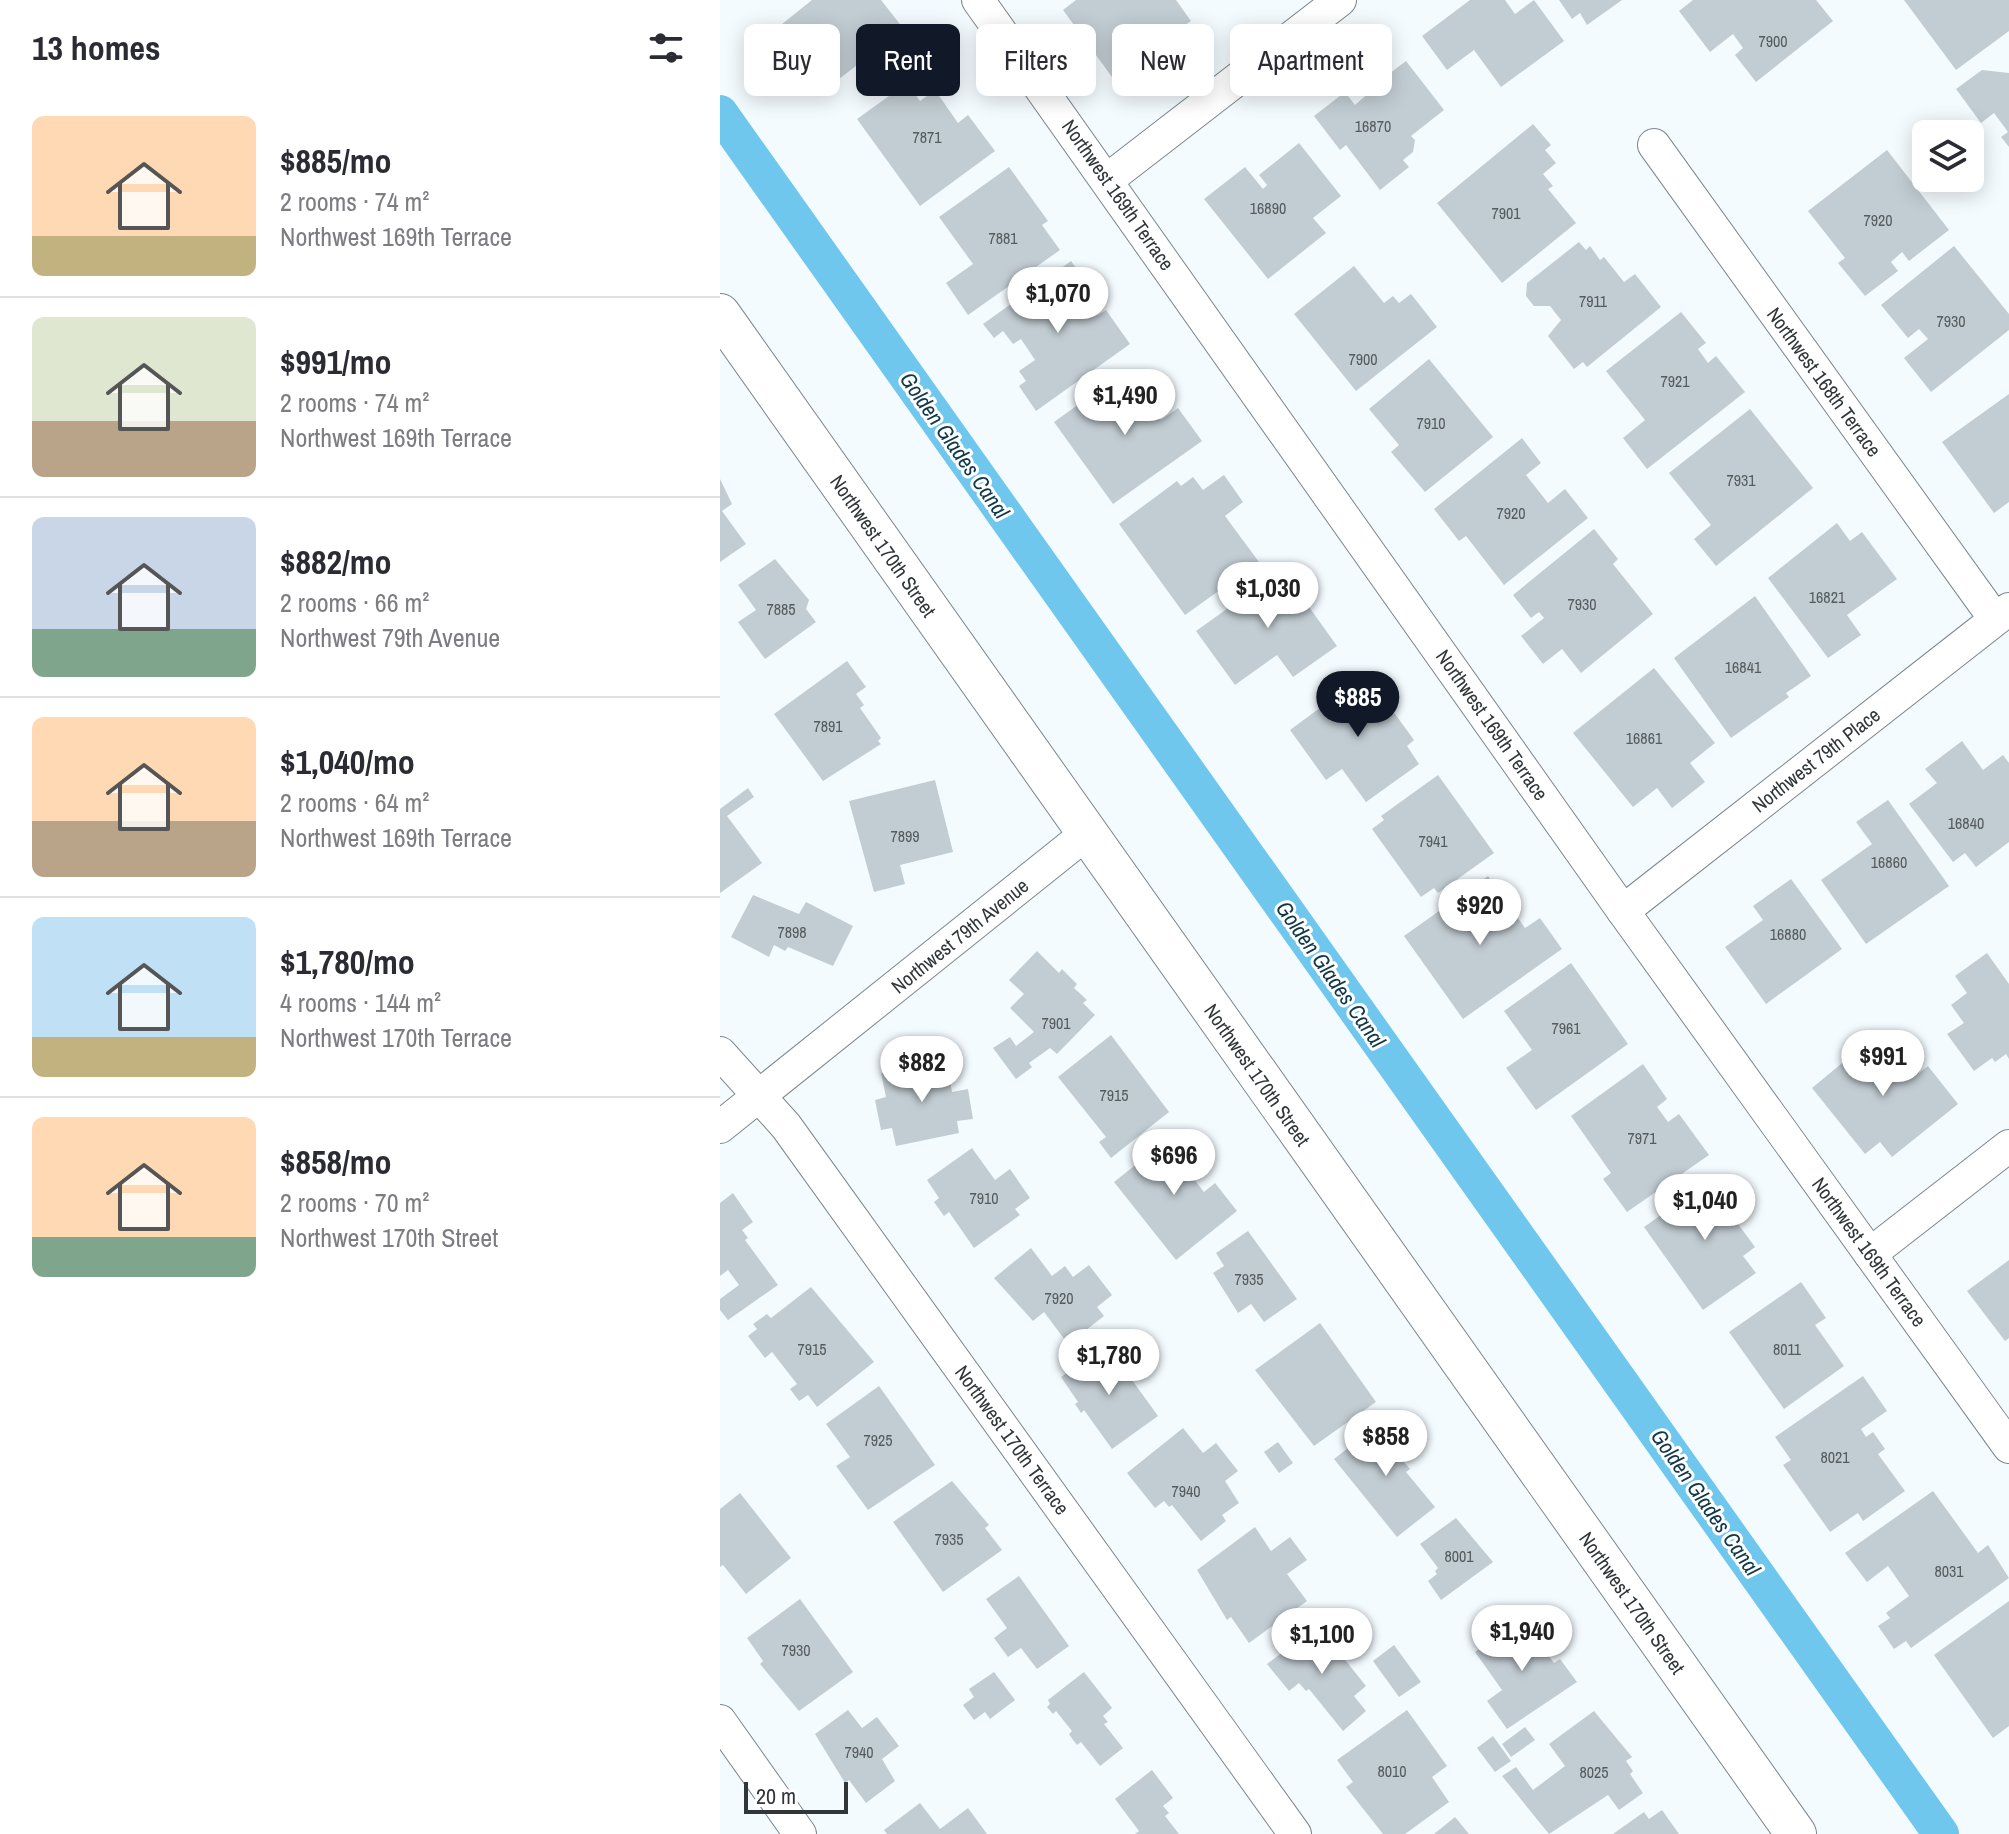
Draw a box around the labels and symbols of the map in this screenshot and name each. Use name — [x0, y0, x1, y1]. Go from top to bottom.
house number: 7900 — [1758, 30, 1788, 52]
street label: Northwest 169th Terrace — [1056, 114, 1181, 276]
house number: 16870 — [1355, 115, 1391, 137]
house number: 7871 — [912, 126, 942, 148]
house number: 16890 — [1250, 197, 1286, 219]
house number: 7901 — [1491, 202, 1521, 224]
house number: 7920 — [1863, 209, 1893, 231]
house number: 7881 — [988, 227, 1018, 249]
pin: $1,070 — [993, 267, 1123, 335]
house number: 7911 — [1579, 290, 1608, 312]
street label: Northwest 168th Terrace — [1761, 302, 1888, 462]
house number: 7930 — [1936, 310, 1966, 332]
house number: 7900 — [1348, 348, 1378, 370]
water label: Golden Glades Canal — [893, 366, 1017, 525]
pin: $1,490 — [1060, 369, 1190, 437]
house number: 7921 — [1660, 370, 1690, 392]
house number: 7910 — [1416, 412, 1446, 434]
street label: Northwest 170th Street — [824, 469, 943, 623]
house number: 7931 — [1726, 469, 1756, 491]
house number: 7920 — [1496, 502, 1526, 524]
pin: $1,030 — [1203, 562, 1333, 630]
house number: 16821 — [1809, 586, 1846, 608]
house number: 7930 — [1567, 593, 1597, 615]
house number: 7885 — [766, 598, 796, 620]
street label: Northwest 169th Terrace — [1430, 644, 1555, 806]
house number: 16841 — [1725, 656, 1762, 678]
pin: $885 — [1311, 671, 1405, 739]
street label: Northwest 79th Place — [1746, 701, 1885, 818]
house number: 7891 — [813, 715, 843, 737]
house number: 16861 — [1626, 727, 1663, 749]
house number: 16840 — [1948, 812, 1984, 834]
house number: 7899 — [890, 825, 920, 847]
house number: 7941 — [1418, 830, 1448, 852]
house number: 16860 — [1871, 851, 1907, 873]
street label: Northwest 79th Avenue — [885, 872, 1034, 999]
pin: $920 — [1433, 879, 1527, 947]
water label: Golden Glades Canal — [1269, 895, 1393, 1054]
house number: 7898 — [777, 921, 807, 943]
house number: 16880 — [1770, 923, 1806, 945]
street label: Northwest 170th Street — [1198, 998, 1317, 1152]
house number: 7901 — [1041, 1012, 1071, 1034]
house number: 7961 — [1551, 1017, 1581, 1039]
pin: $991 — [1836, 1030, 1930, 1098]
pin: $882 — [875, 1036, 969, 1104]
house number: 7915 — [1099, 1084, 1129, 1106]
house number: 7971 — [1627, 1127, 1657, 1149]
pin: $696 — [1127, 1129, 1221, 1197]
street label: Northwest 169th Terrace — [1806, 1172, 1933, 1332]
pin: $1,040 — [1640, 1174, 1770, 1242]
house number: 7910 — [969, 1187, 999, 1209]
house number: 7935 — [1234, 1268, 1264, 1290]
house number: 7920 — [1044, 1287, 1074, 1309]
pin: $1,780 — [1044, 1329, 1174, 1397]
house number: 7915 — [797, 1338, 827, 1360]
house number: 8011 — [1773, 1338, 1802, 1360]
street label: Northwest 170th Terrace — [949, 1360, 1076, 1520]
pin: $858 — [1339, 1410, 1433, 1478]
water label: Golden Glades Canal — [1644, 1423, 1768, 1582]
house number: 7925 — [863, 1429, 893, 1451]
house number: 8021 — [1820, 1446, 1850, 1468]
house number: 7940 — [1171, 1480, 1201, 1502]
street label: Northwest 170th Street — [1573, 1526, 1692, 1680]
house number: 7935 — [934, 1528, 964, 1550]
house number: 8001 — [1444, 1545, 1474, 1567]
house number: 8031 — [1934, 1560, 1964, 1582]
pin: $1,940 — [1457, 1605, 1587, 1673]
pin: $1,100 — [1257, 1608, 1387, 1676]
house number: 7930 — [781, 1639, 811, 1661]
house number: 7940 — [844, 1741, 874, 1763]
house number: 8010 — [1377, 1760, 1407, 1782]
house number: 8025 — [1579, 1761, 1609, 1783]
scale bar — [744, 1778, 848, 1814]

